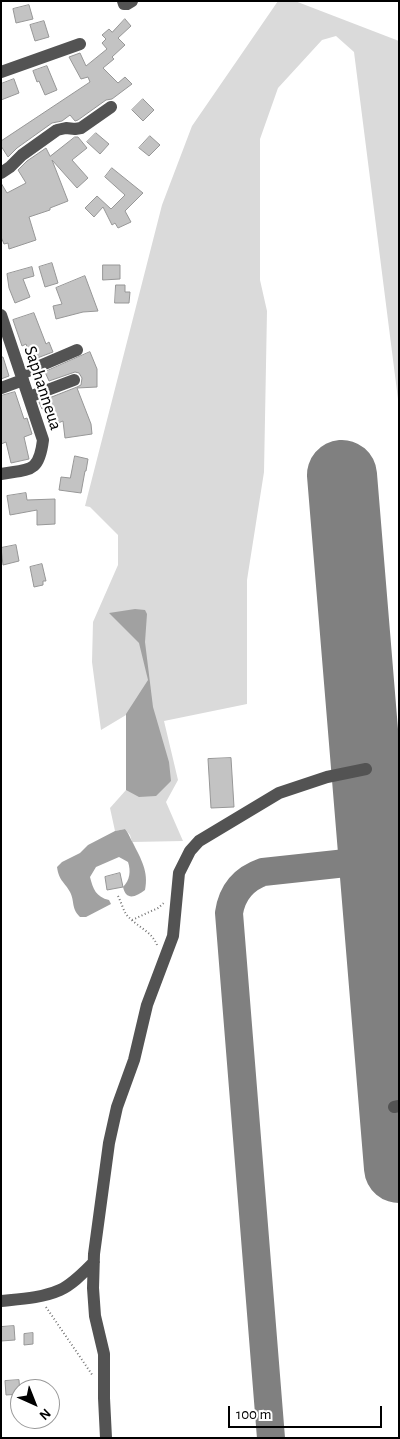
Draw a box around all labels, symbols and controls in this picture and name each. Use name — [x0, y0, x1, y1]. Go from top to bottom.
street label: Saphanneua — [19, 343, 67, 433]
north arrow — [10, 1379, 60, 1429]
scale bar — [230, 1396, 384, 1428]
text: N — [36, 1406, 53, 1422]
text: 100 m — [236, 1407, 271, 1422]

